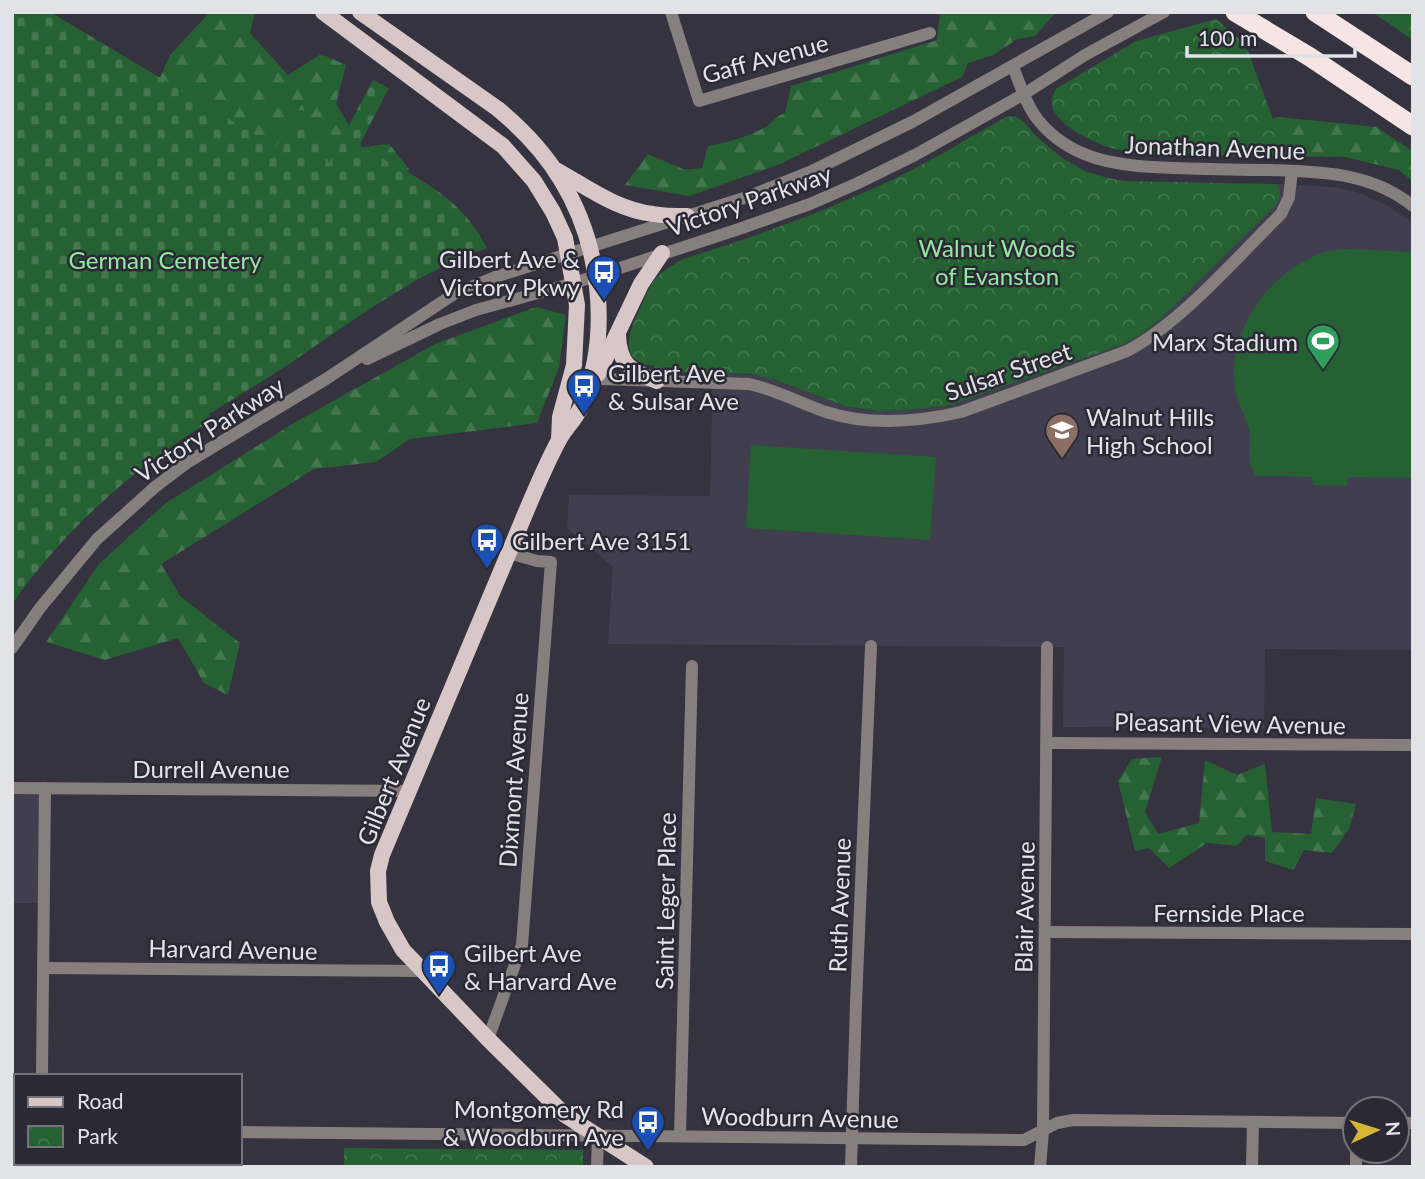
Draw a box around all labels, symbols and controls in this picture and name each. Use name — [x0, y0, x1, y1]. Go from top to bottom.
scale bar — [1187, 14, 1355, 58]
text: 100 m — [1198, 25, 1257, 50]
street label: Gaff Avenue — [699, 27, 831, 89]
street label: Jonathan Avenue — [1124, 129, 1306, 165]
street label: Victory Parkway — [663, 158, 836, 242]
park label: Walnut Woods of Evanston — [919, 233, 1075, 290]
place label: Gilbert Ave & Victory Pkwy — [439, 244, 581, 301]
park label: German Cemetery — [68, 245, 262, 274]
bus stop icon: Gilbert Ave & Victory Pkwy — [585, 253, 623, 302]
sports icon: Marx Stadium — [1304, 322, 1342, 371]
place label: Marx Stadium — [1152, 327, 1298, 356]
street label: Sulsar Street — [941, 336, 1075, 406]
place label: Gilbert Ave & Sulsar Ave — [608, 358, 739, 415]
bus stop icon: Gilbert Ave & Sulsar Ave — [565, 367, 603, 416]
street label: Victory Parkway — [129, 370, 290, 488]
place label: Walnut Hills High School — [1086, 402, 1214, 459]
school or university icon: Walnut Hills High School — [1043, 411, 1081, 460]
bus stop icon: Gilbert Ave 3151 — [468, 521, 506, 570]
place label: Gilbert Ave 3151 — [512, 526, 692, 555]
street label: Dixmont Avenue — [492, 691, 534, 869]
street label: Gilbert Avenue — [350, 693, 436, 849]
street label: Pleasant View Avenue — [1114, 706, 1346, 740]
street label: Durrell Avenue — [132, 754, 290, 783]
street label: Saint Leger Place — [649, 812, 681, 990]
street label: Ruth Avenue — [822, 837, 856, 973]
street label: Blair Avenue — [1008, 841, 1040, 973]
street label: Fernside Place — [1153, 898, 1305, 927]
street label: Harvard Avenue — [148, 933, 318, 965]
place label: Gilbert Ave & Harvard Ave — [464, 938, 617, 995]
bus stop icon: Gilbert Ave & Harvard Ave — [420, 947, 458, 996]
legend — [14, 1074, 242, 1165]
text: Road — [77, 1088, 124, 1113]
place label: Montgomery Rd & Woodburn Ave — [443, 1094, 624, 1151]
north arrow — [1341, 1095, 1411, 1165]
street label: Woodburn Avenue — [701, 1101, 899, 1133]
bus stop icon: Montgomery Rd & Woodburn Ave — [629, 1103, 667, 1152]
text: N — [1381, 1121, 1405, 1137]
text: Park — [77, 1123, 118, 1148]

